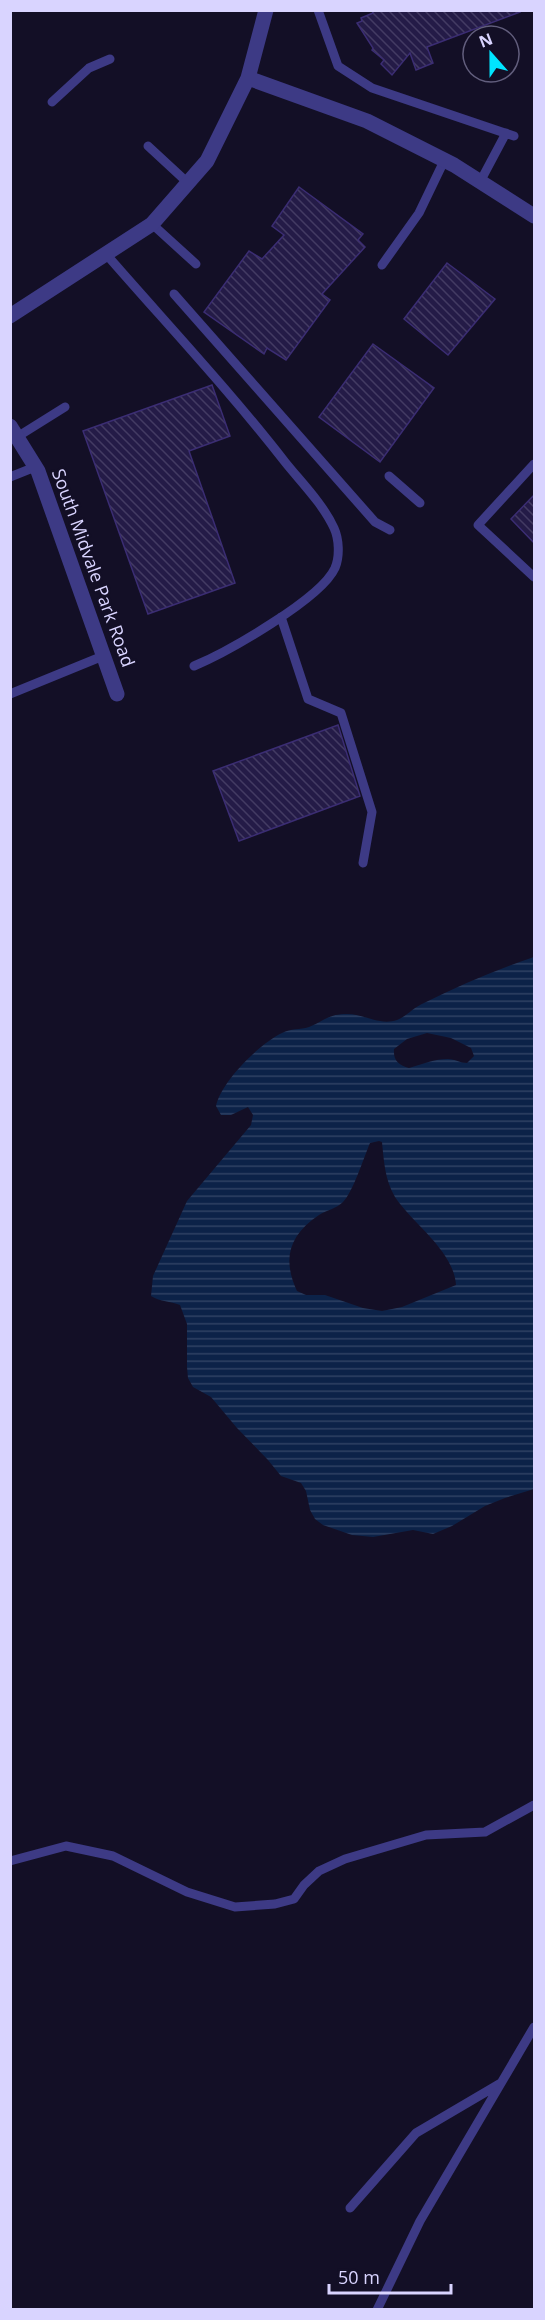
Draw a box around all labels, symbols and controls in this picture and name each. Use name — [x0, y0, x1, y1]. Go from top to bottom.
north arrow — [461, 24, 521, 84]
text: N — [476, 27, 496, 53]
street label: South Midvale Park Road — [47, 465, 141, 670]
scale bar — [329, 2257, 450, 2295]
text: 50 m — [338, 2265, 380, 2289]

